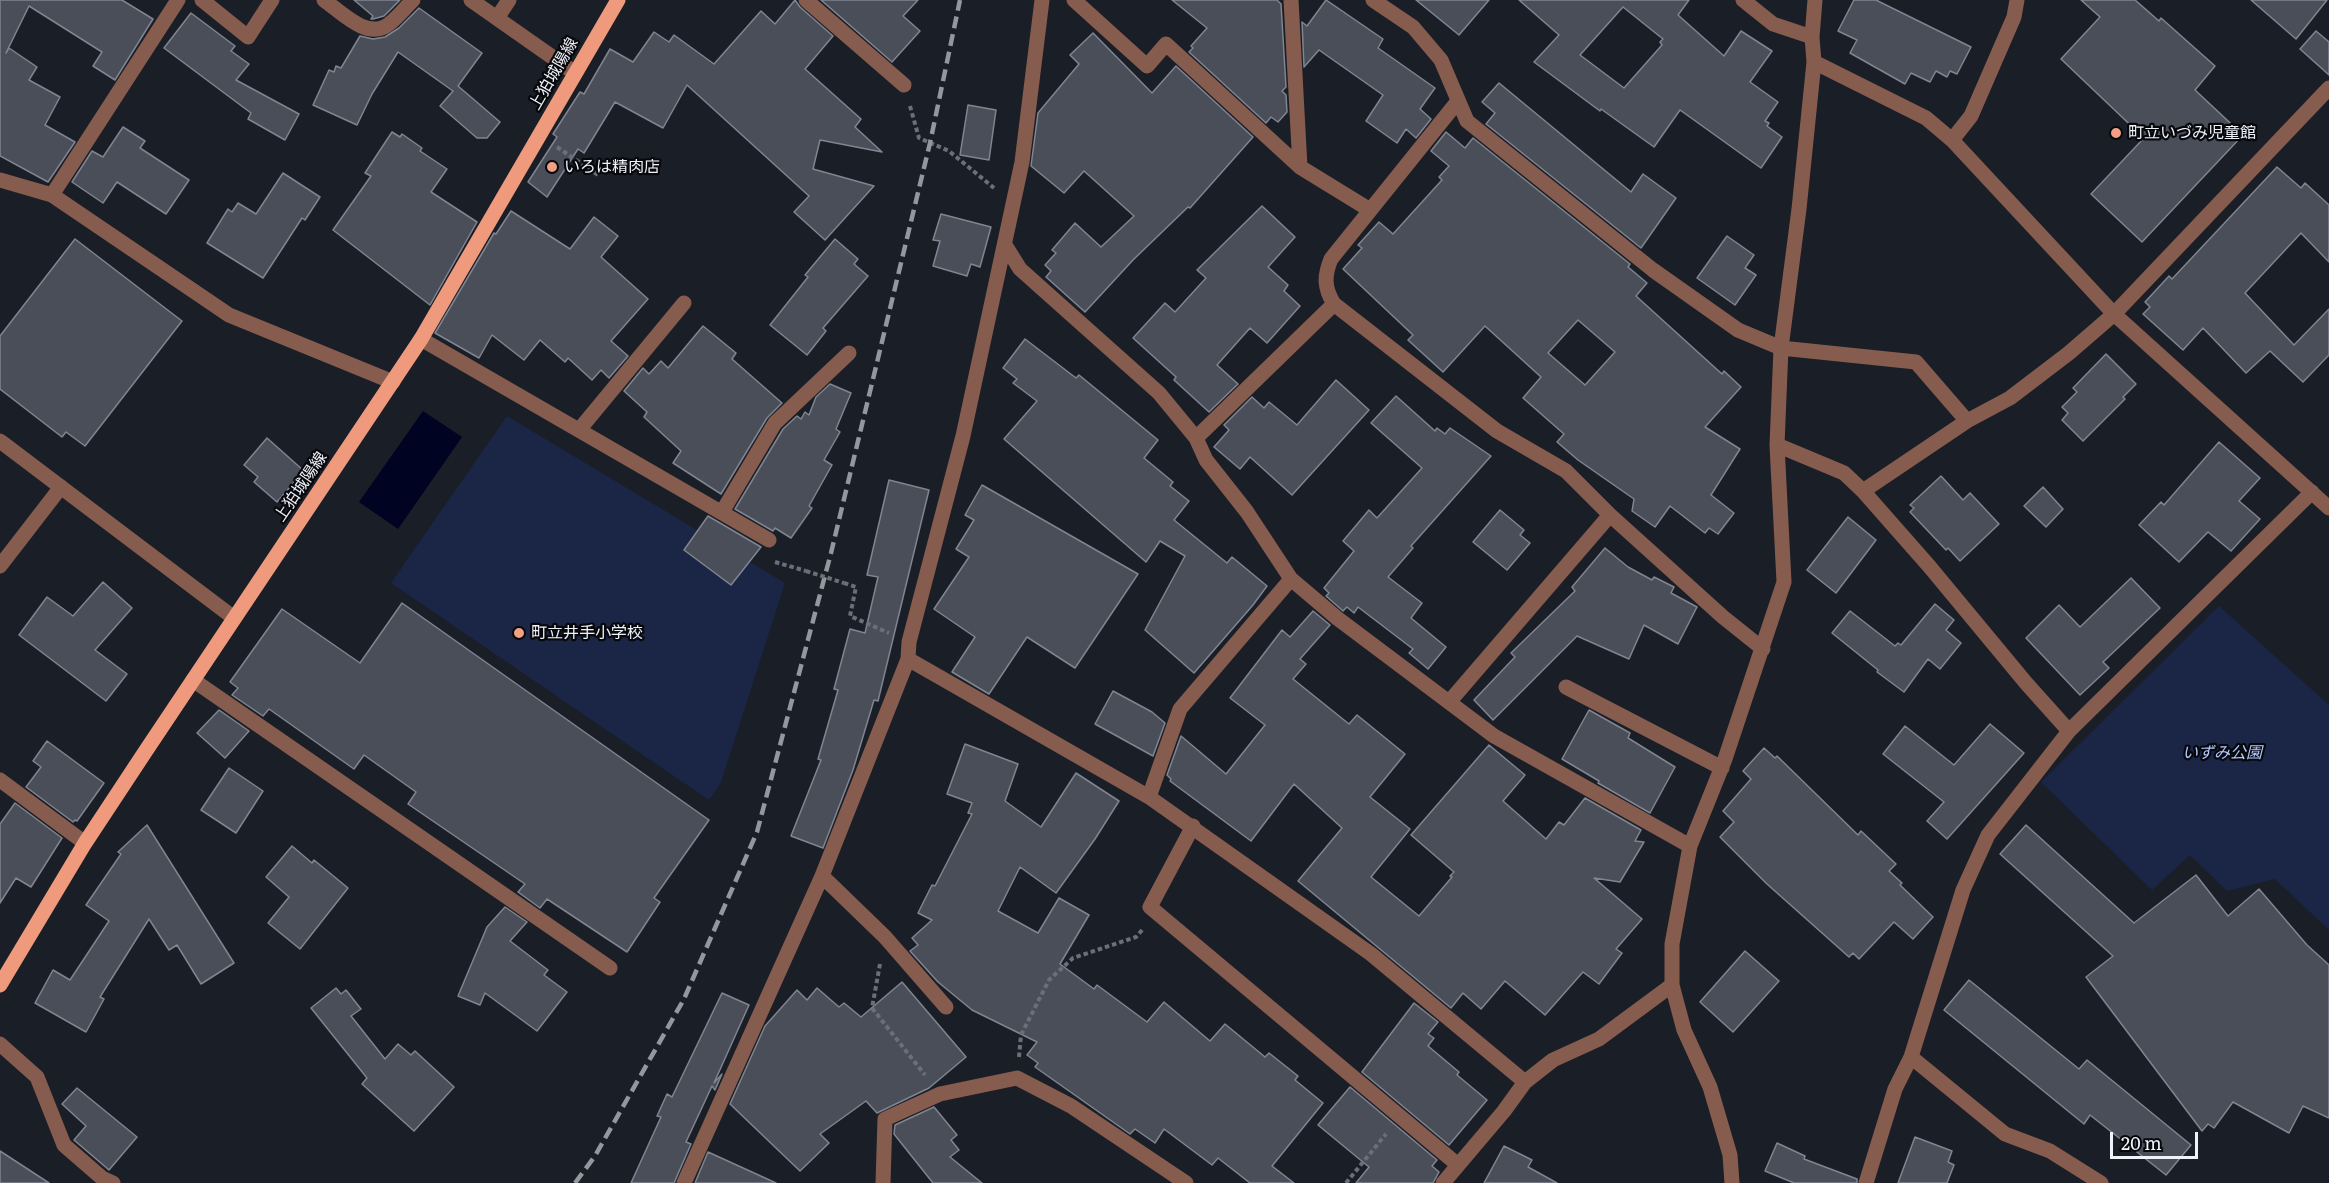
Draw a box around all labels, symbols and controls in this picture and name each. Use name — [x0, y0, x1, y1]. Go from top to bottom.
street label: 上狛城陽線 — [526, 35, 582, 113]
place label: 町立いづみ児童館 — [2128, 123, 2256, 143]
marker: 町立いづみ児童館 — [2109, 126, 2123, 140]
place label: いろは精肉店 — [564, 157, 660, 177]
marker: いろは精肉店 — [545, 160, 559, 174]
street label: 上狛城陽線 — [271, 448, 331, 526]
place label: 町立井手小学校 — [531, 623, 643, 643]
marker: 町立井手小学校 — [512, 626, 526, 640]
park label: いずみ公園 — [2182, 743, 2262, 763]
scale bar — [2113, 1120, 2202, 1158]
text: 20 m — [2121, 1129, 2162, 1156]

